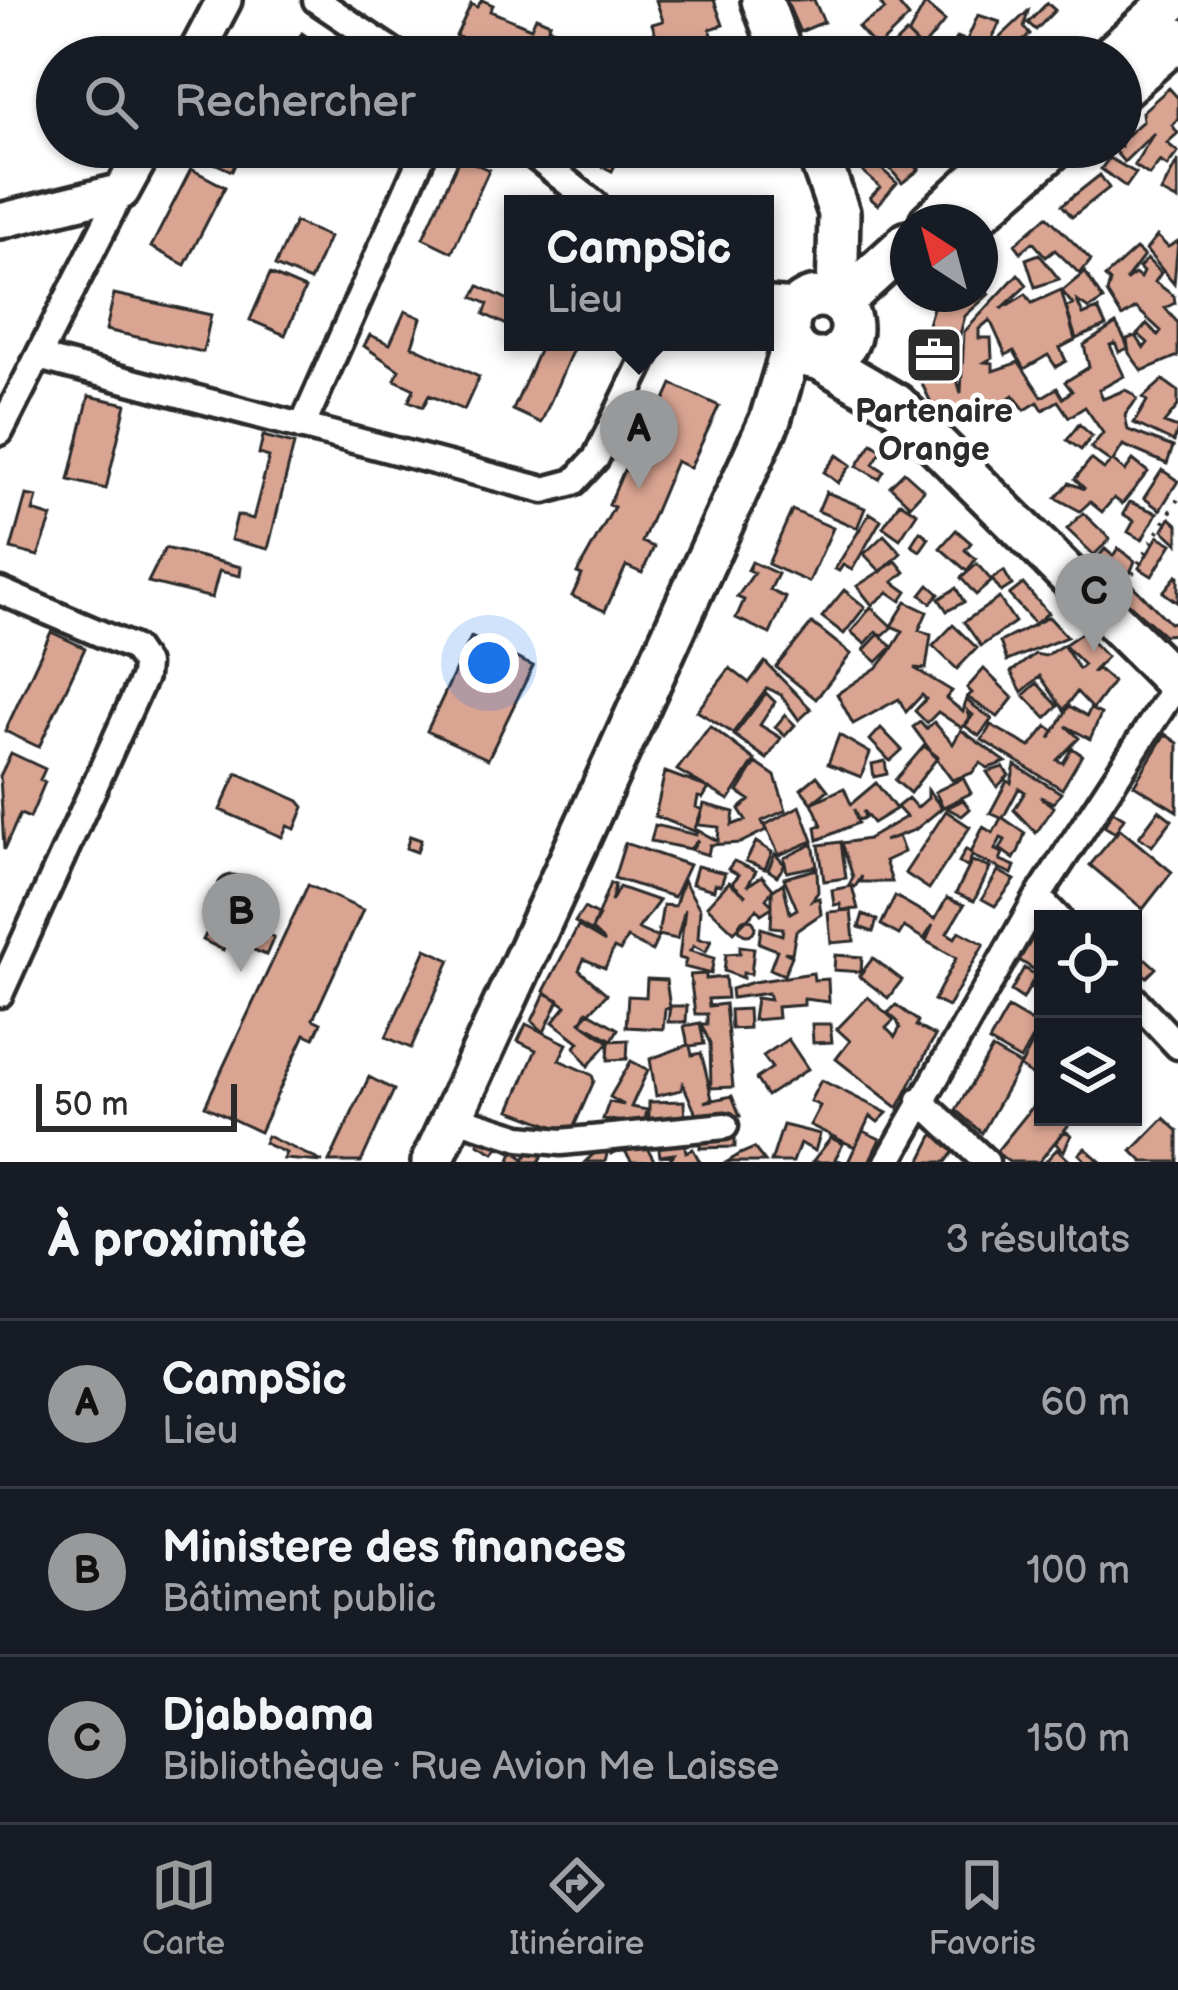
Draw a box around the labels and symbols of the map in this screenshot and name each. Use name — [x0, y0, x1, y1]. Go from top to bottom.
north arrow — [890, 204, 998, 312]
office icon: Partenaire Orange — [903, 324, 965, 386]
pin: A — [600, 390, 678, 489]
place label: Partenaire Orange — [855, 392, 1013, 470]
pin: C — [1055, 553, 1133, 652]
your location — [459, 633, 519, 693]
pin: B — [202, 873, 280, 972]
scale bar — [36, 1078, 237, 1131]

